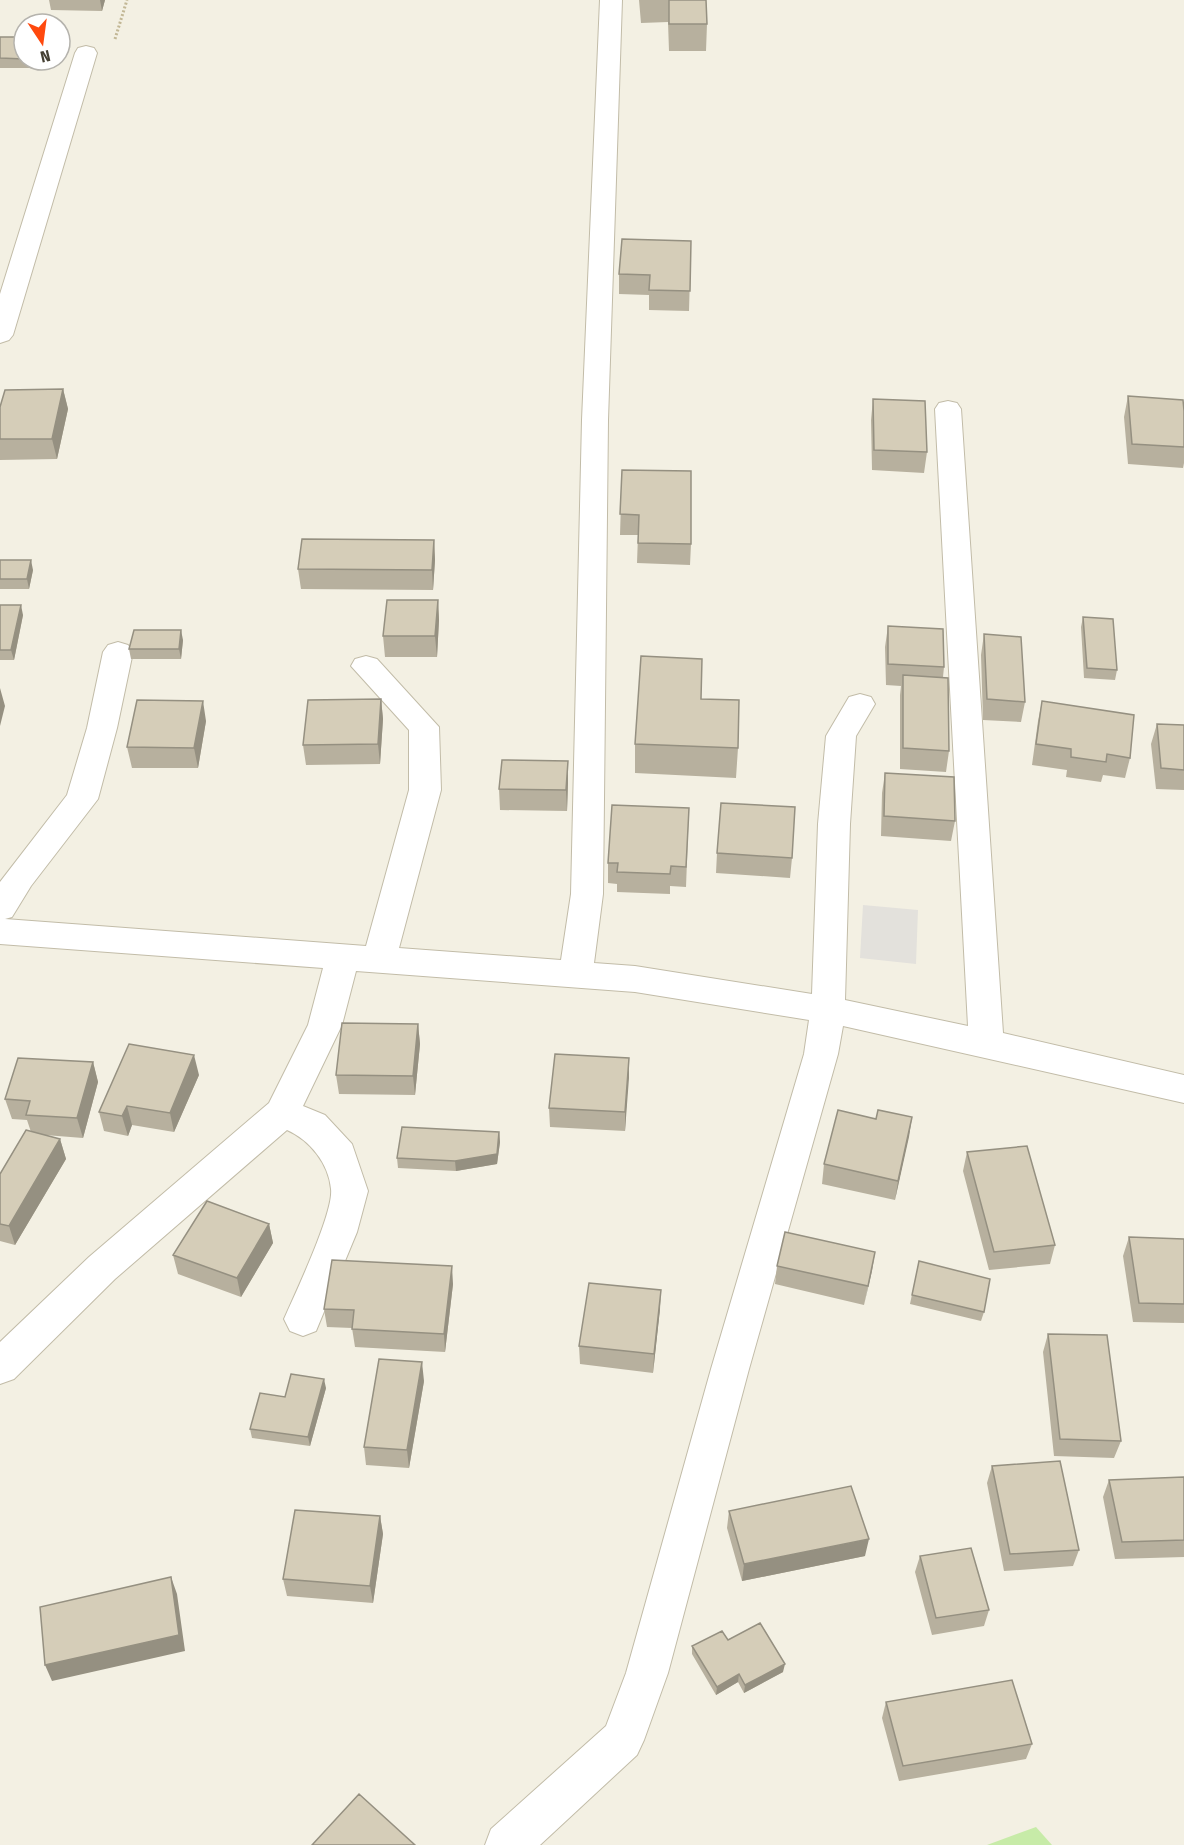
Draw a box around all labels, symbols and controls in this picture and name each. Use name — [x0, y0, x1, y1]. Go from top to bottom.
north arrow — [12, 12, 72, 72]
text: N — [38, 46, 52, 66]

